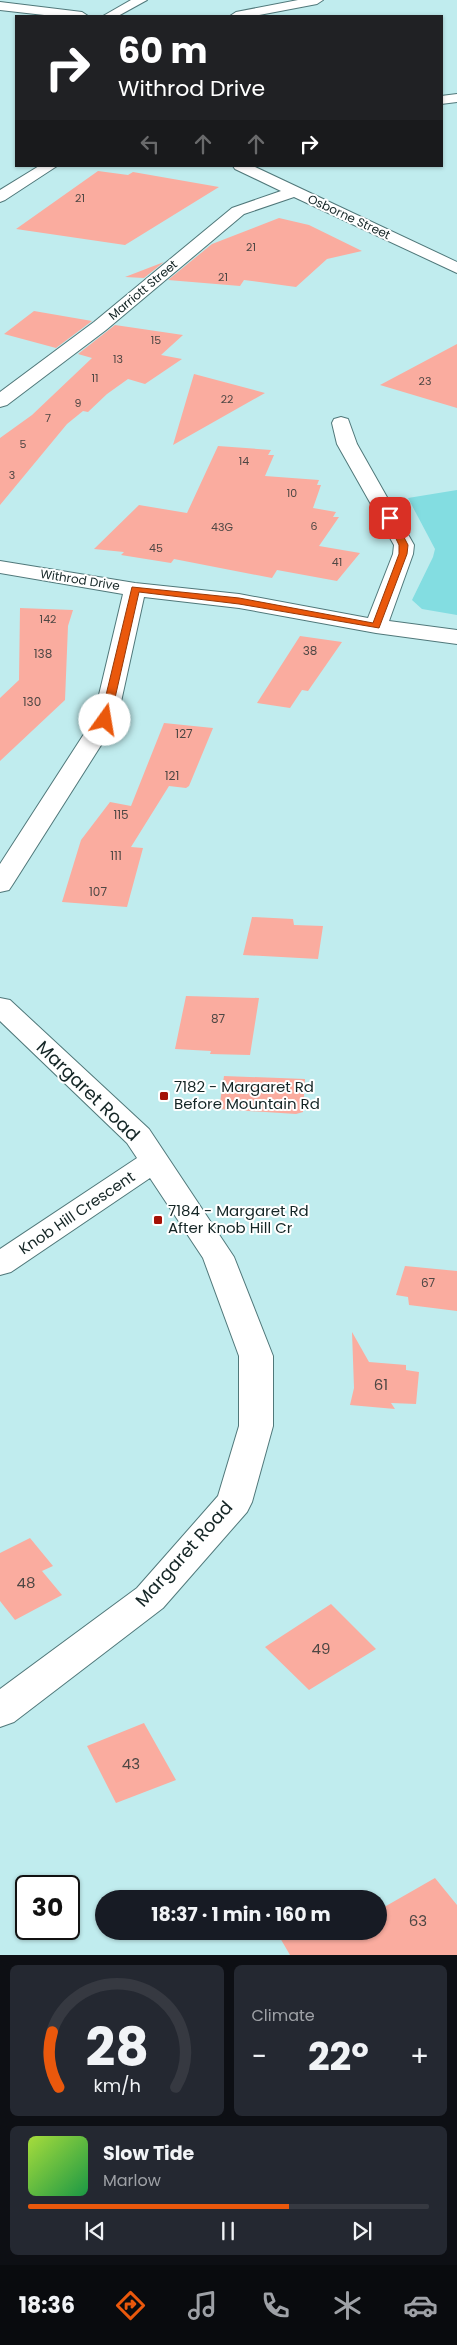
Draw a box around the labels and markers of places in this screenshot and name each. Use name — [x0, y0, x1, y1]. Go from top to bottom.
pin — [369, 497, 411, 539]
place label: 7182 - Margaret Rd Before Mountain Rd — [174, 1076, 320, 1114]
marker: 7182 - Margaret Rd Before Mountain Rd — [158, 1090, 170, 1102]
place label: 7184 - Margaret Rd After Knob Hill Cr — [168, 1200, 309, 1238]
marker: 7184 - Margaret Rd After Knob Hill Cr — [152, 1214, 164, 1226]

